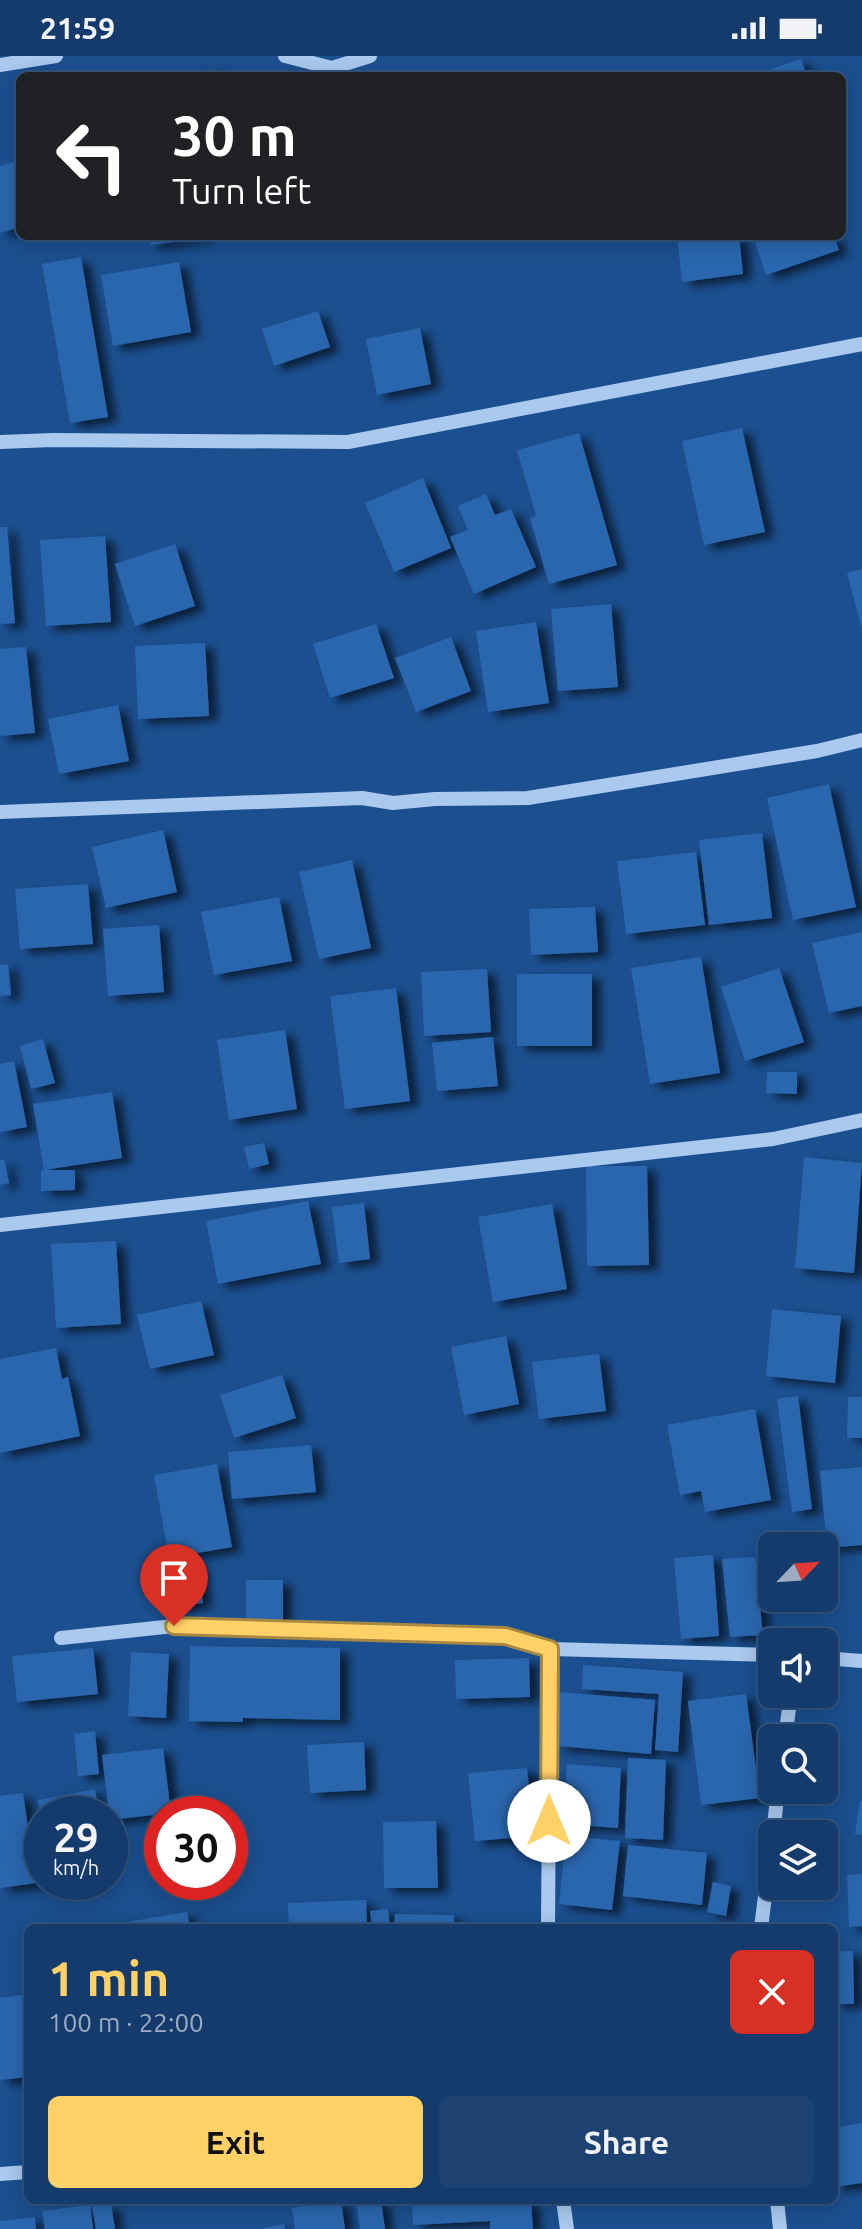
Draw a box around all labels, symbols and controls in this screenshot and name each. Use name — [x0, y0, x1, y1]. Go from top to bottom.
text: 21:59 — [40, 11, 115, 45]
icon: left — [40, 104, 144, 208]
text: 30 m — [172, 104, 297, 167]
text: Turn left — [172, 170, 311, 211]
north arrow — [758, 1532, 838, 1612]
map controls — [758, 1532, 838, 1900]
pin — [140, 1544, 208, 1626]
icon: arrive — [152, 1556, 196, 1600]
button: sound — [758, 1628, 838, 1708]
button: search — [758, 1724, 838, 1804]
position arrow — [507, 1779, 591, 1863]
speed limit sign: 30 — [144, 1796, 248, 1900]
text: 29 — [53, 1815, 99, 1860]
button: layers — [758, 1820, 838, 1900]
text: km/h — [53, 1856, 99, 1879]
button: close — [730, 1950, 814, 2034]
text: 1 min — [48, 1951, 169, 2005]
text: 100 m · 22:00 — [48, 2008, 204, 2037]
button: Exit — [48, 2096, 423, 2188]
button: Share — [439, 2096, 814, 2188]

